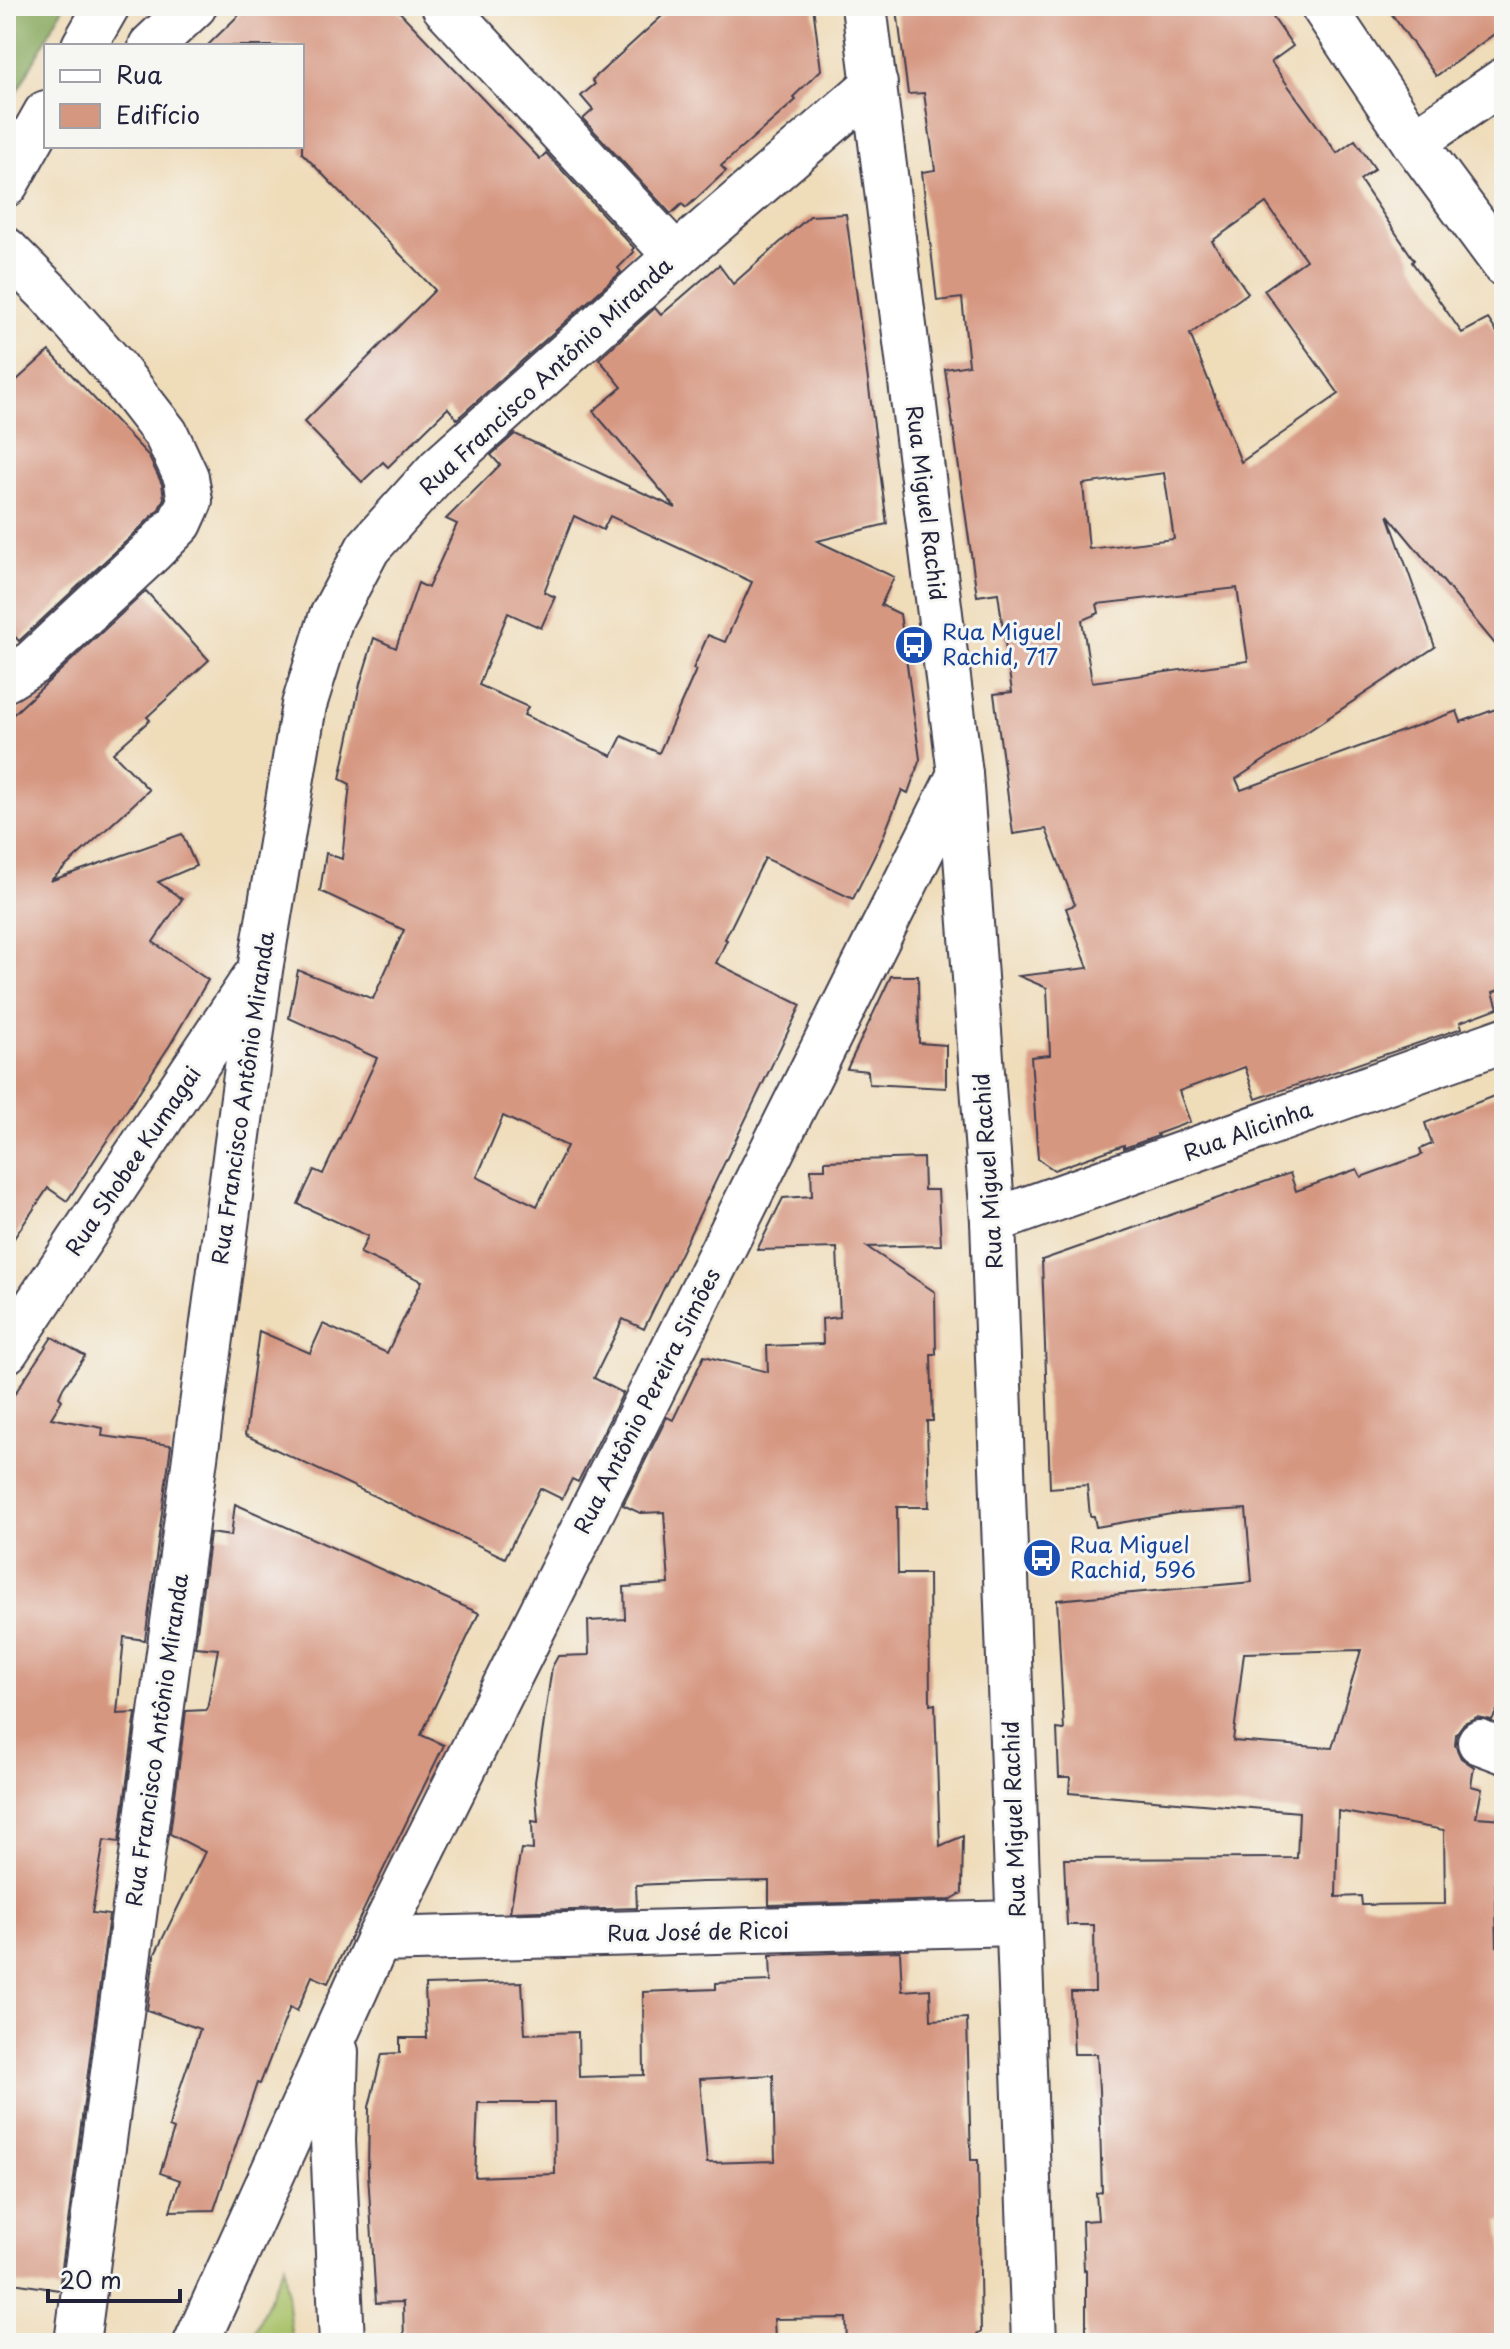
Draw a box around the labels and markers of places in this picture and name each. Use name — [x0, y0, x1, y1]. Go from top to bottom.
place label: Rua Miguel Rachid, 717 — [942, 614, 1062, 672]
bus stop icon: Rua Miguel Rachid, 717 — [893, 624, 935, 666]
place label: Rua Miguel Rachid, 596 — [1070, 1527, 1196, 1585]
bus stop icon: Rua Miguel Rachid, 596 — [1021, 1537, 1063, 1579]

